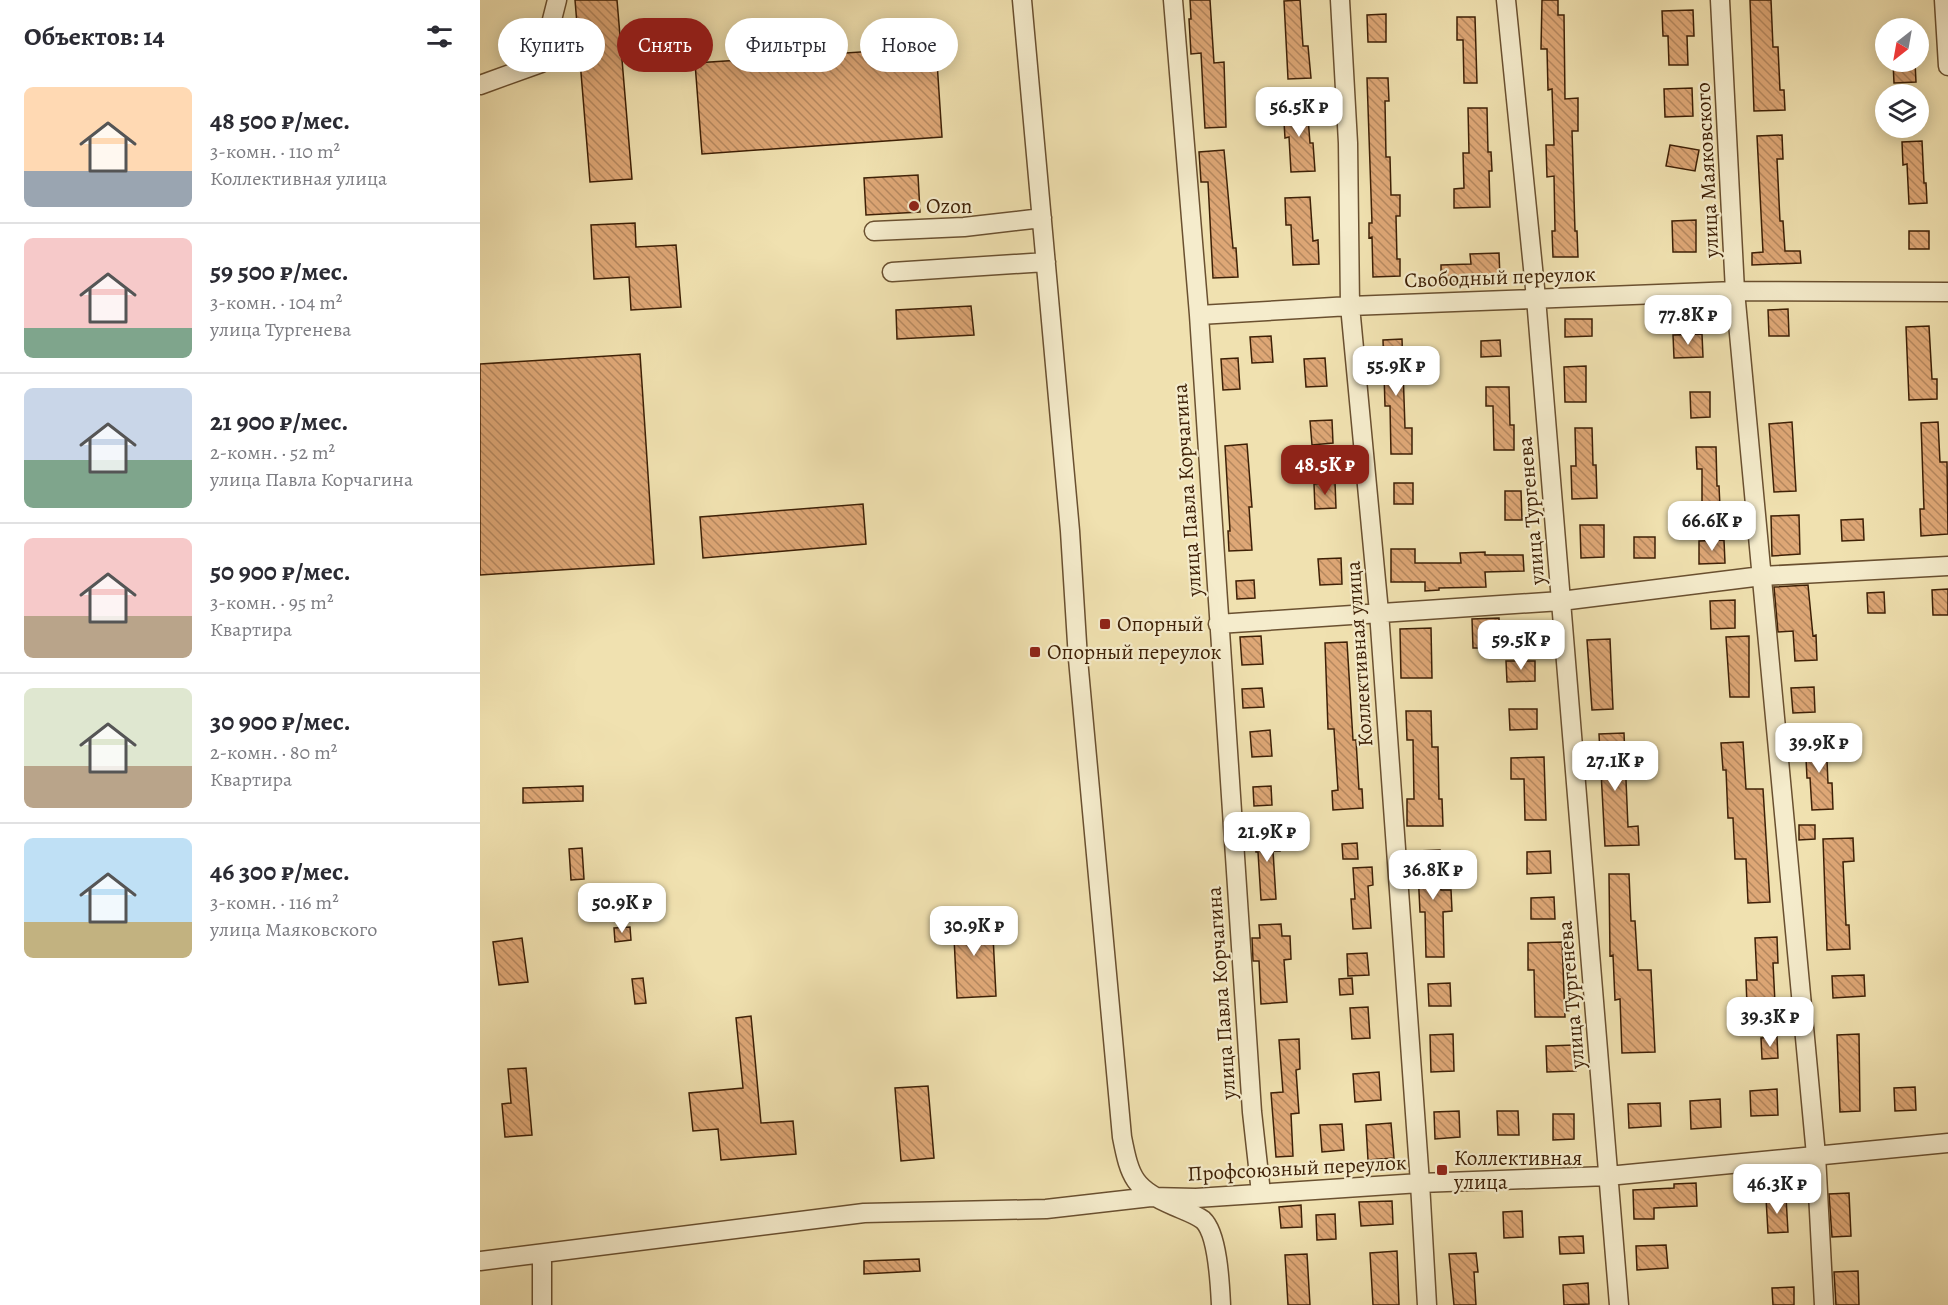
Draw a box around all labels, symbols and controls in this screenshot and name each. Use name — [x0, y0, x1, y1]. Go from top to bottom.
chip: Купить — [498, 18, 605, 72]
chip: Снять — [617, 18, 713, 72]
chip: Фильтры — [725, 18, 848, 72]
chip: Новое — [860, 18, 958, 72]
north arrow — [1875, 18, 1929, 72]
map controls — [1875, 18, 1929, 138]
text: Объектов: 14 — [24, 19, 165, 54]
icon: filters — [423, 20, 456, 53]
street label: улица Маяковского — [1688, 81, 1726, 260]
button: layers — [1875, 84, 1929, 138]
pin: 56.5K ₽ — [1244, 87, 1354, 138]
text: 56.5K ₽ — [1270, 93, 1328, 120]
text: 48 500 ₽/мес. — [210, 103, 350, 138]
icon: home — [72, 111, 144, 183]
text: 3-комн. · 110 m² — [210, 138, 340, 165]
text: Коллективная улица — [210, 165, 387, 192]
place label: Ozon — [926, 192, 972, 220]
marker: Ozon — [907, 199, 921, 213]
text: 59 500 ₽/мес. — [210, 254, 349, 289]
street label: Свободный переулок — [1404, 260, 1596, 294]
icon: home — [72, 262, 144, 334]
text: 3-комн. · 104 m² — [210, 289, 342, 316]
pin: 77.8K ₽ — [1633, 295, 1743, 346]
text: 77.8K ₽ — [1659, 301, 1717, 328]
text: улица Тургенева — [210, 316, 351, 343]
pin: 55.9K ₽ — [1341, 346, 1451, 397]
text: 55.9K ₽ — [1367, 352, 1425, 379]
street label: улица Павла Корчагина — [1166, 382, 1208, 598]
text: 21 900 ₽/мес. — [210, 404, 348, 439]
icon: home — [72, 412, 144, 484]
street label: улица Тургенева — [1511, 435, 1552, 587]
text: 2-комн. · 52 m² — [210, 439, 335, 466]
pin: 48.5K ₽ — [1270, 445, 1380, 496]
text: 48.5K ₽ — [1295, 451, 1355, 478]
text: улица Павла Корчагина — [210, 466, 413, 493]
pin: 66.6K ₽ — [1657, 501, 1767, 552]
text: 66.6K ₽ — [1682, 507, 1742, 534]
text: 50 900 ₽/мес. — [210, 554, 351, 589]
street label: Коллективная улица — [1339, 560, 1379, 748]
icon: home — [72, 562, 144, 634]
text: 3-комн. · 95 m² — [210, 589, 334, 616]
place label: Опорный — [1117, 610, 1204, 638]
text: Квартира — [210, 616, 292, 643]
marker: Опорный — [1098, 617, 1112, 631]
pin: 59.5K ₽ — [1466, 620, 1576, 671]
text: 59.5K ₽ — [1492, 626, 1550, 653]
place label: Опорный переулок — [1047, 638, 1222, 666]
marker: Опорный переулок — [1028, 645, 1042, 659]
text: 30 900 ₽/мес. — [210, 704, 351, 739]
icon: home — [72, 712, 144, 784]
pin: 39.9K ₽ — [1764, 723, 1874, 774]
text: 39.9K ₽ — [1789, 729, 1849, 756]
text: 2-комн. · 80 m² — [210, 739, 337, 766]
pin: 27.1K ₽ — [1560, 741, 1670, 792]
text: 27.1K ₽ — [1586, 747, 1644, 774]
text: Квартира — [210, 766, 292, 793]
pin: 21.9K ₽ — [1212, 812, 1322, 863]
text: 21.9K ₽ — [1238, 818, 1296, 845]
pin: 36.8K ₽ — [1378, 850, 1488, 901]
text: 46 300 ₽/мес. — [210, 854, 350, 889]
text: 36.8K ₽ — [1403, 856, 1463, 883]
icon: home — [72, 862, 144, 934]
pin: 50.9K ₽ — [567, 883, 677, 934]
street label: улица Павла Корчагина — [1200, 885, 1242, 1101]
text: 3-комн. · 116 m² — [210, 889, 339, 916]
text: 50.9K ₽ — [592, 889, 652, 916]
pin: 30.9K ₽ — [919, 906, 1029, 957]
text: 30.9K ₽ — [944, 912, 1004, 939]
text: улица Маяковского — [210, 916, 377, 943]
street label: улица Тургенева — [1551, 919, 1592, 1071]
pin: 39.3K ₽ — [1715, 997, 1825, 1048]
text: 39.3K ₽ — [1741, 1003, 1799, 1030]
place label: Коллективная улица — [1453, 1144, 1582, 1196]
street label: Профсоюзный переулок — [1187, 1148, 1407, 1188]
marker: Коллективная улица — [1435, 1163, 1449, 1177]
pin: 46.3K ₽ — [1722, 1164, 1832, 1215]
text: 46.3K ₽ — [1747, 1170, 1807, 1197]

